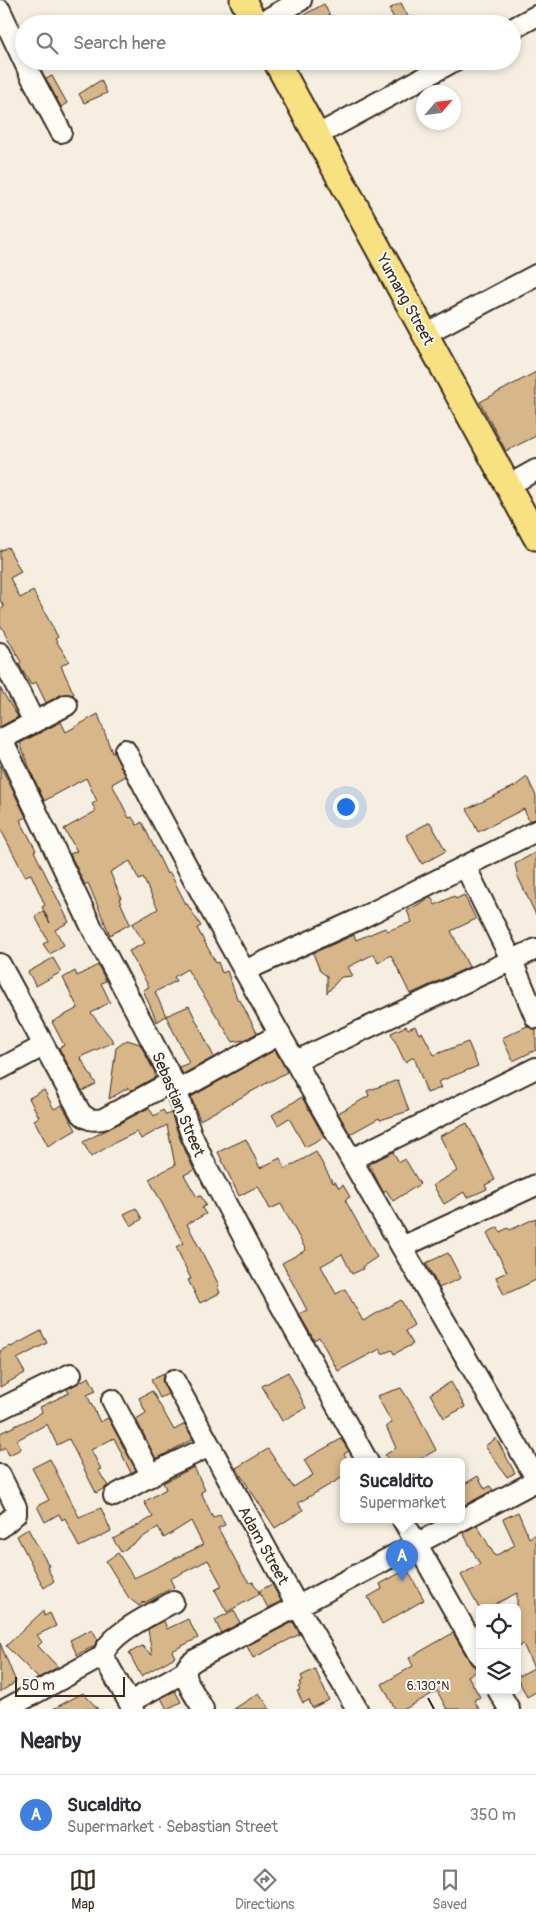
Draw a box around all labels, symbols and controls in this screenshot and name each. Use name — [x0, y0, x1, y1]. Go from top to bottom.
search box — [15, 15, 521, 70]
icon: search — [33, 29, 61, 57]
text: Search here — [73, 31, 166, 55]
north arrow — [416, 85, 461, 130]
street label: Yumang Street — [371, 249, 439, 349]
your location — [333, 794, 359, 820]
street label: Sebastian Street — [147, 1049, 209, 1160]
popup — [340, 1458, 465, 1523]
text: Sucaldito — [359, 1469, 433, 1493]
text: Supermarket — [359, 1493, 446, 1513]
street label: Adam Street — [233, 1503, 293, 1589]
pin: A — [386, 1540, 418, 1581]
map controls — [476, 1604, 521, 1694]
button: locate — [476, 1604, 521, 1649]
button: layers — [476, 1649, 521, 1694]
scale bar — [15, 1674, 125, 1697]
text: 50 m — [22, 1677, 55, 1694]
text: 6.130°N — [407, 1679, 449, 1694]
text: Nearby — [20, 1728, 81, 1755]
text: Sucaldito — [67, 1793, 141, 1817]
text: A — [31, 1805, 41, 1825]
text: 350 m — [470, 1805, 516, 1825]
text: Supermarket · Sebastian Street — [67, 1817, 278, 1837]
tab: Map — [69, 1866, 97, 1913]
tab: Directions — [235, 1866, 294, 1913]
tab: Saved — [432, 1866, 467, 1913]

